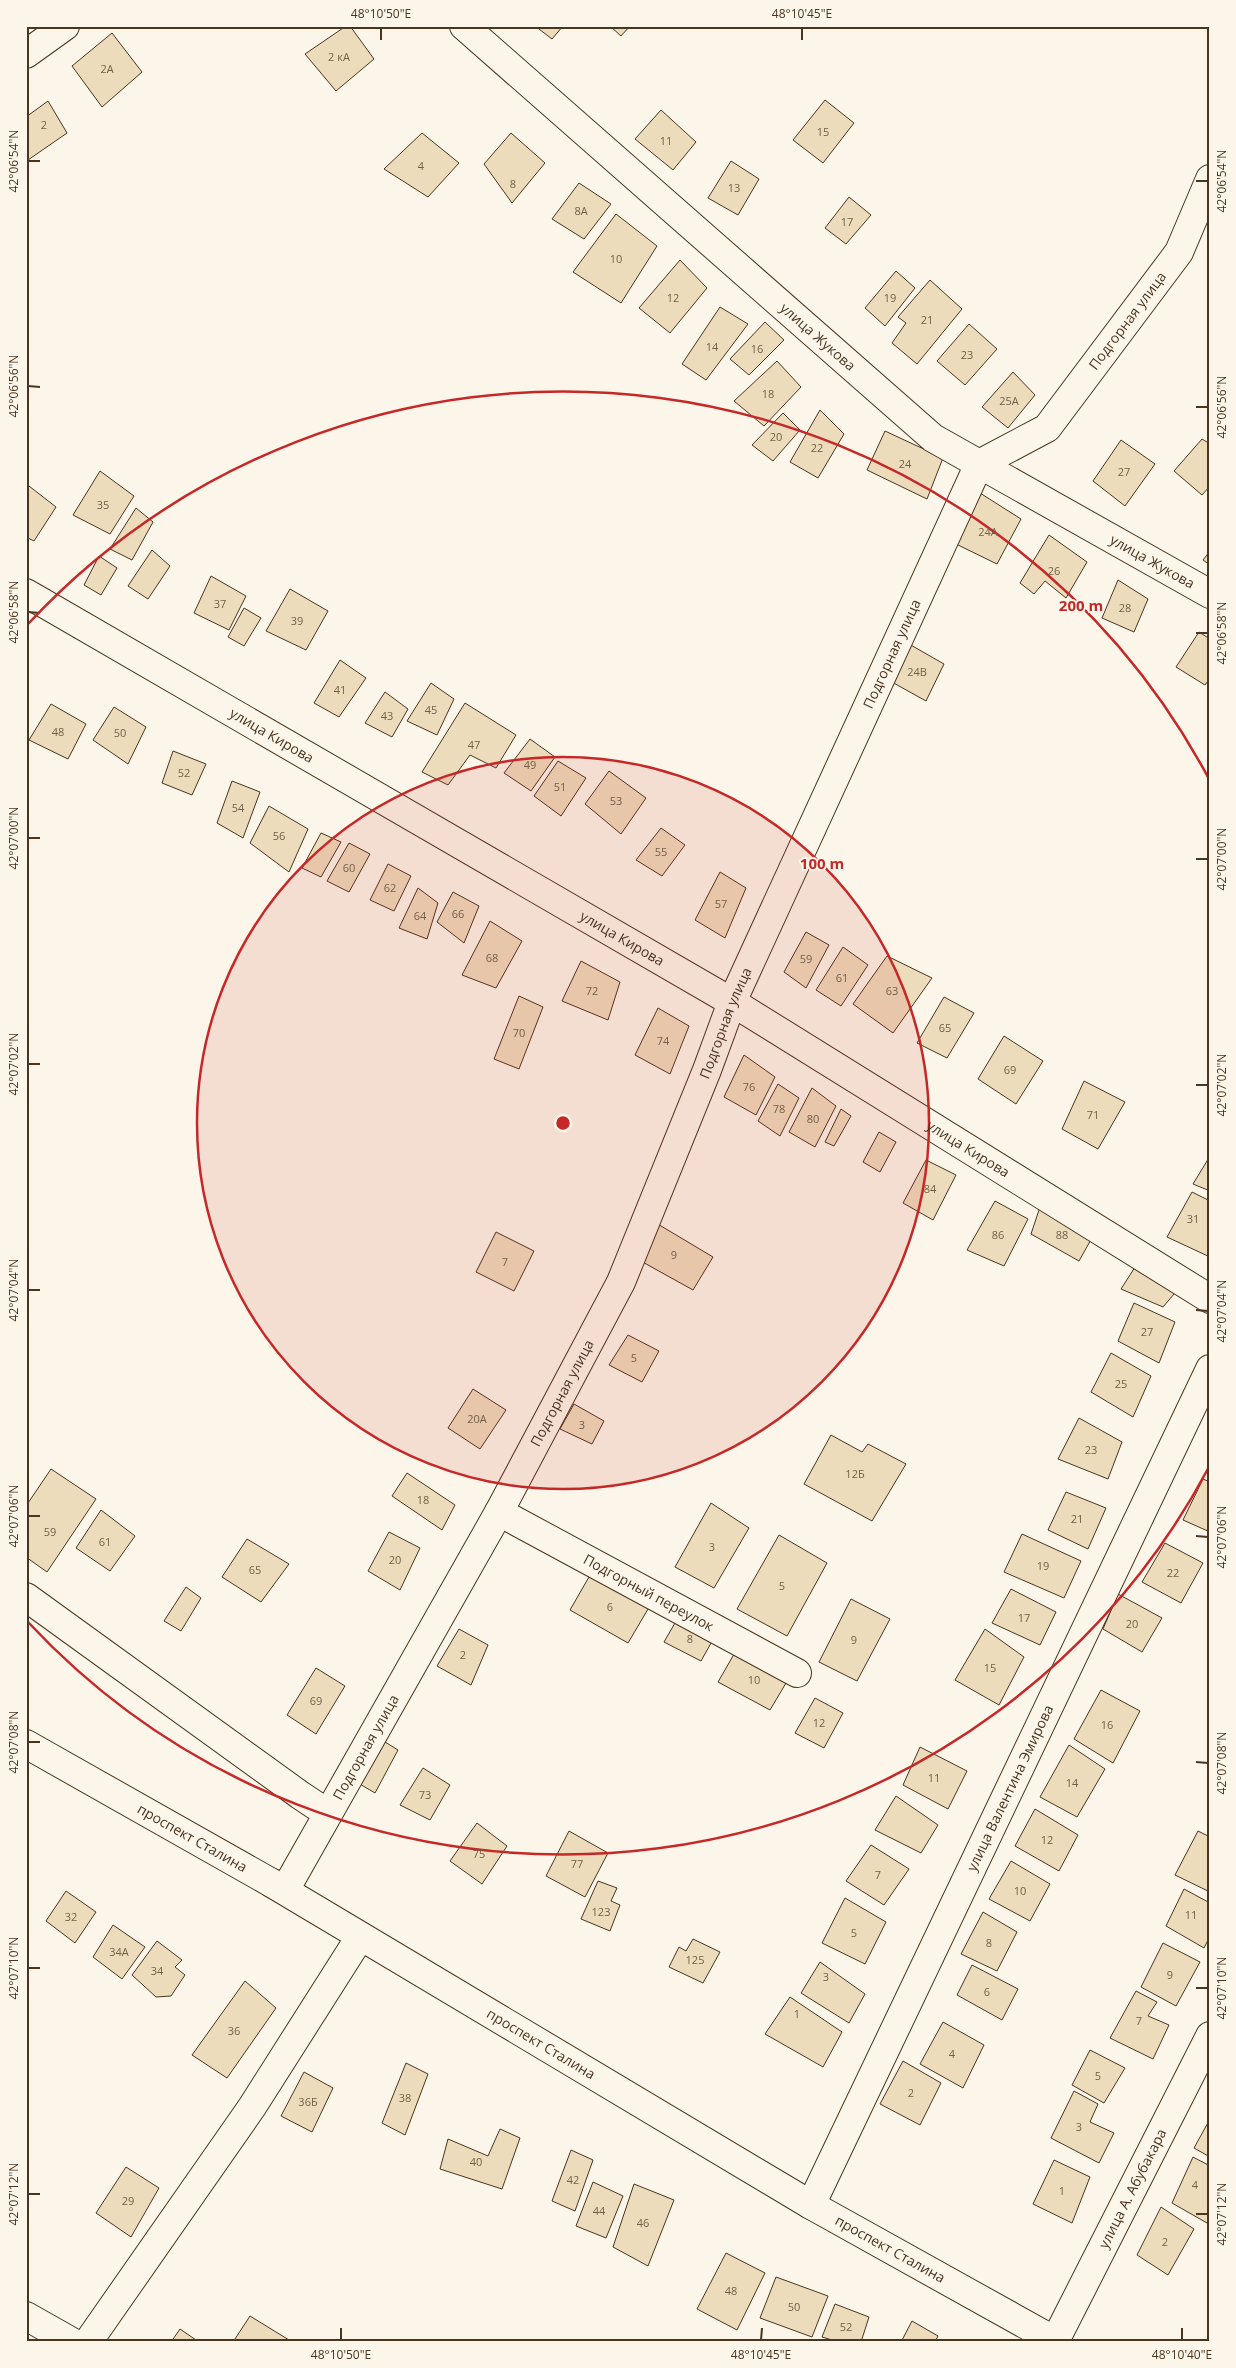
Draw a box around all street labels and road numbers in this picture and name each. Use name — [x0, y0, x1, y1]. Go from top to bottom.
street label: Подгорная улица — [1084, 267, 1170, 373]
street label: улица Жукова — [776, 298, 860, 375]
street label: улица Жукова — [1107, 530, 1198, 593]
street label: Подгорная улица — [858, 596, 925, 711]
street label: улица Кирова — [226, 703, 318, 767]
street label: улица Кирова — [577, 906, 668, 970]
street label: Подгорная улица — [694, 964, 756, 1081]
street label: улица Кирова — [923, 1115, 1014, 1181]
street label: Подгорная улица — [526, 1336, 598, 1450]
street label: Подгорный переулок — [580, 1549, 718, 1636]
street label: Подгорная улица — [328, 1691, 403, 1803]
street label: улица Валентина Эмирова — [962, 1701, 1057, 1874]
street label: проспект Сталина — [134, 1799, 251, 1876]
street label: проспект Сталина — [484, 2004, 599, 2083]
street label: улица А. Абубакара — [1094, 2125, 1170, 2251]
street label: проспект Сталина — [832, 2210, 949, 2287]

